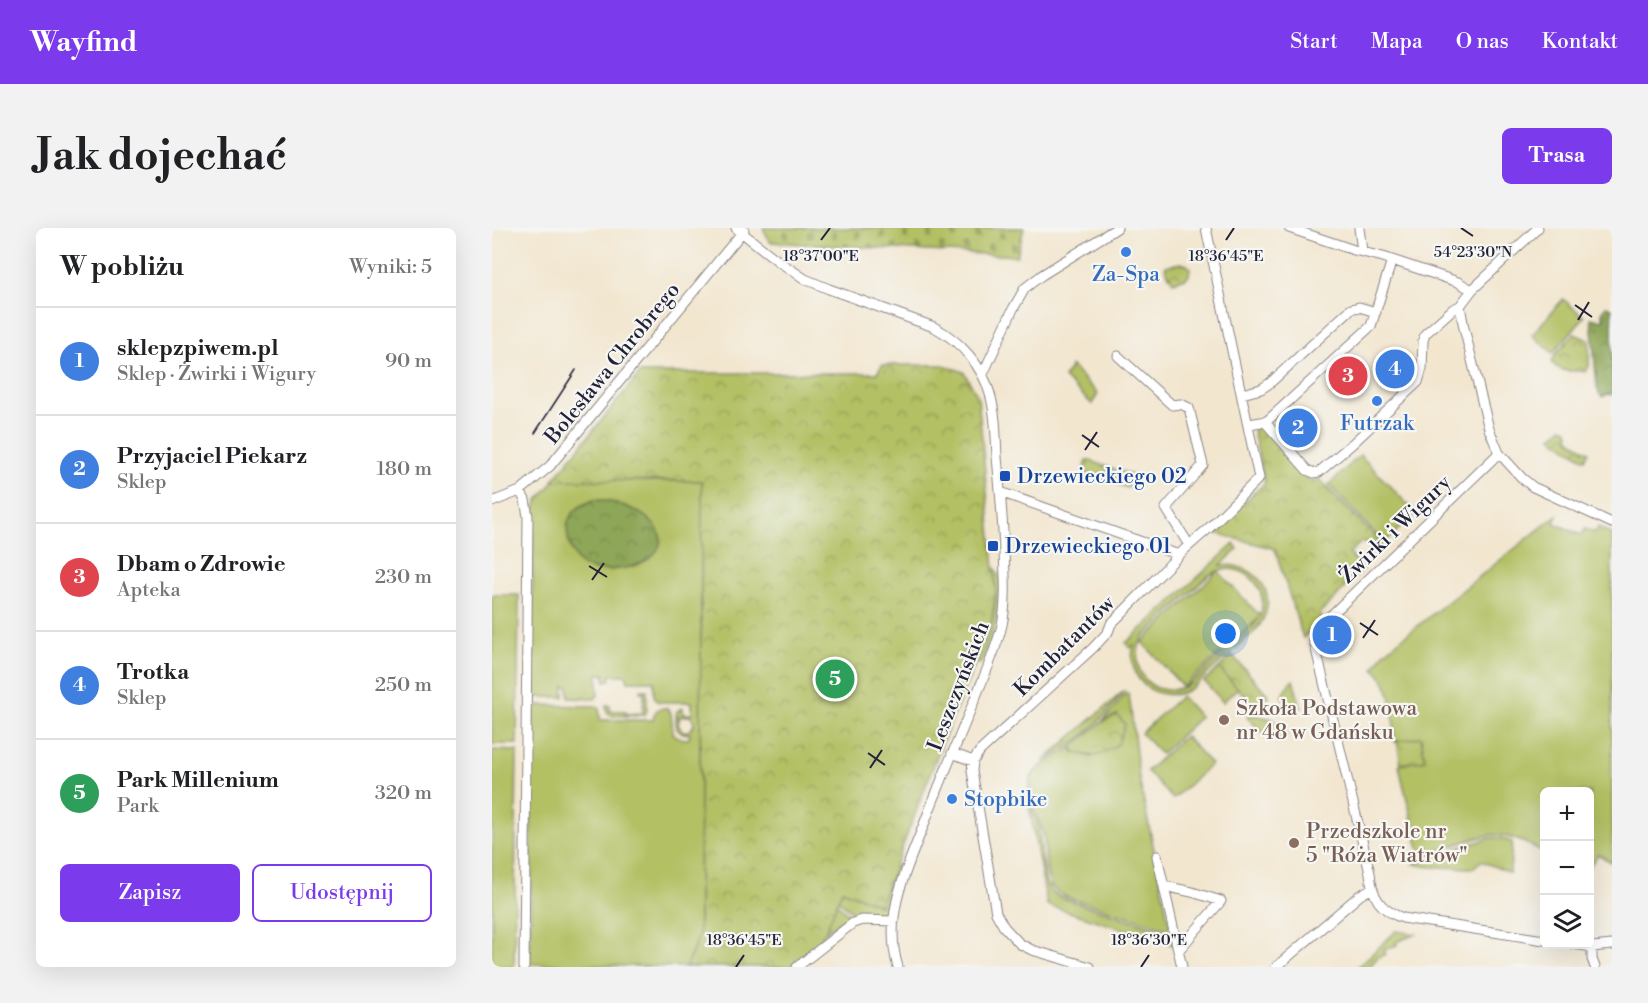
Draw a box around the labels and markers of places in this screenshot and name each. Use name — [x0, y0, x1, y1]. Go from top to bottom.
marker: Za-Spa — [1119, 245, 1133, 259]
place label: Za-Spa — [1092, 262, 1160, 288]
pin: 4 — [1376, 346, 1414, 392]
pin: 3 — [1328, 354, 1368, 398]
marker: Futrzak — [1370, 394, 1384, 408]
pin: 2 — [1278, 406, 1318, 450]
place label: Futrzak — [1340, 411, 1415, 437]
place label: Drzewieckiego 02 — [1017, 464, 1187, 490]
marker: Drzewieckiego 02 — [998, 469, 1012, 483]
place label: Drzewieckiego 01 — [1005, 534, 1171, 560]
marker: Drzewieckiego 01 — [986, 539, 1000, 553]
pin: 1 — [1312, 612, 1352, 658]
pin: 5 — [816, 656, 854, 702]
place label: Szkoła Podstawowa nr 48 w Gdańsku — [1236, 696, 1417, 746]
marker: Szkoła Podstawowa nr 48 w Gdańsku — [1217, 713, 1231, 727]
place label: Stopbike — [964, 787, 1047, 813]
marker: Stopbike — [945, 792, 959, 806]
place label: Przedszkole nr 5 "Róża Wiatrów" — [1306, 819, 1468, 869]
marker: Przedszkole nr 5 "Róża Wiatrów" — [1287, 836, 1301, 850]

